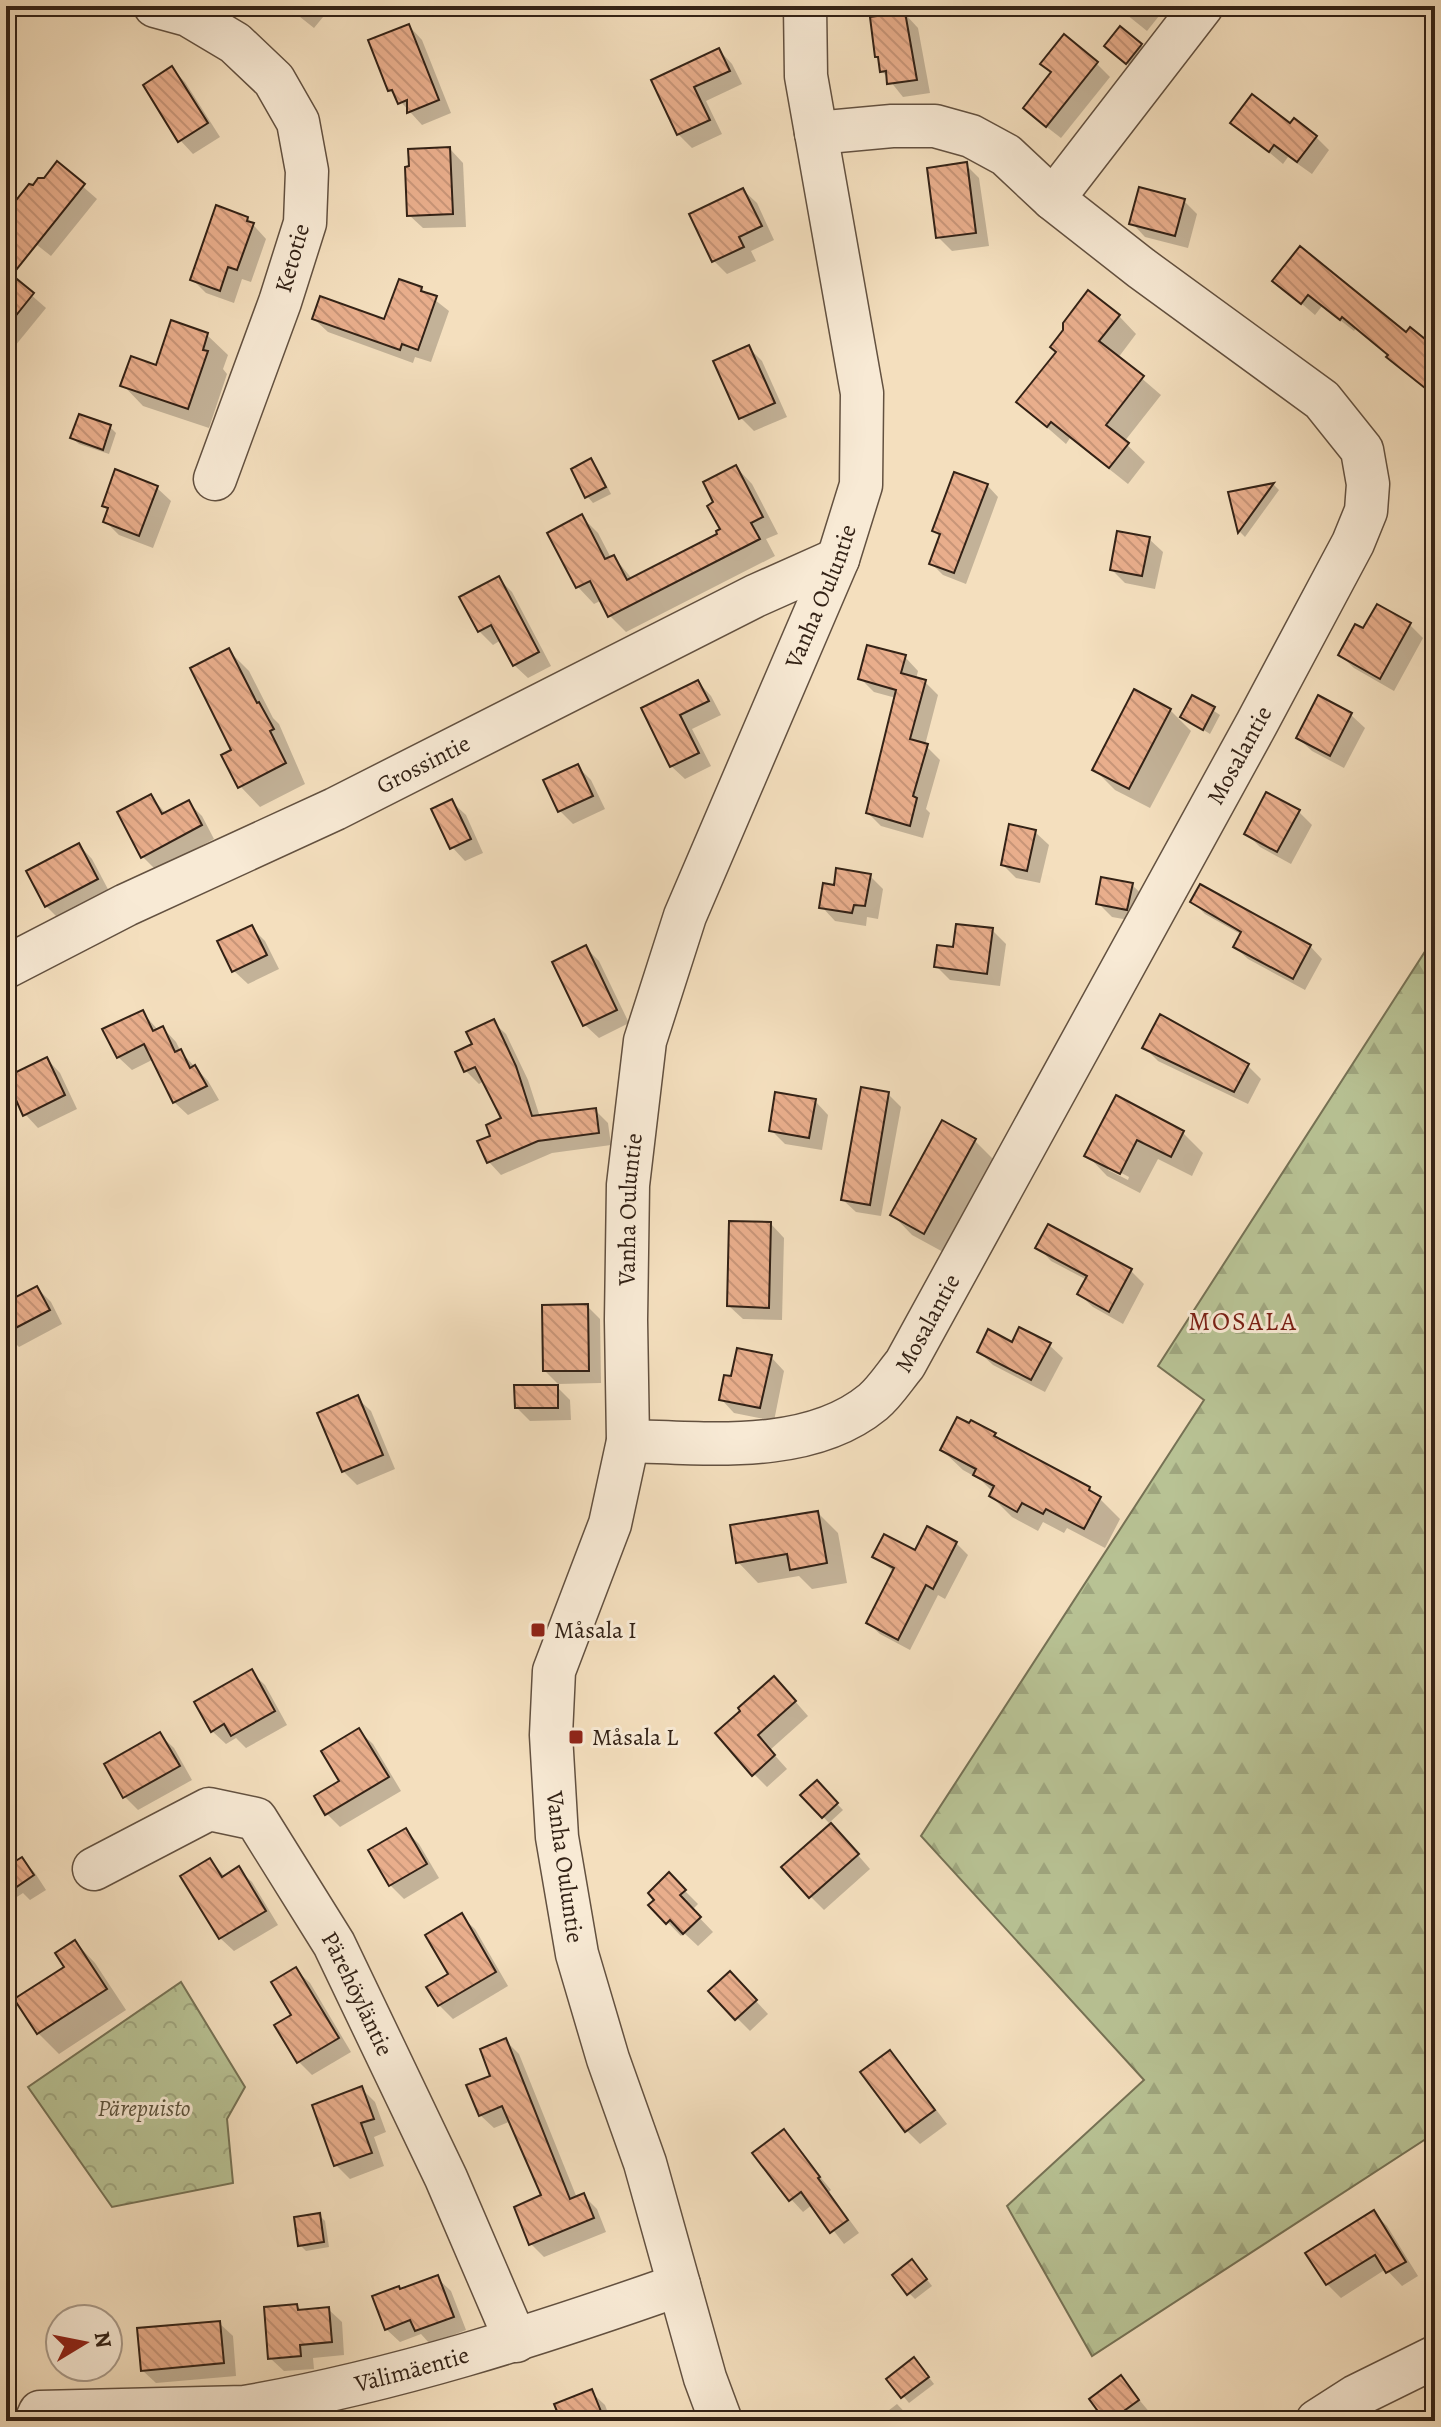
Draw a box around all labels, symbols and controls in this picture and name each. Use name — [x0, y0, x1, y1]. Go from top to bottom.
street label: Ketotie — [267, 220, 317, 296]
street label: Vanha Ouluntie — [777, 520, 864, 674]
street label: Mosalantie — [1199, 700, 1279, 810]
street label: Grossintie — [371, 727, 476, 801]
street label: Vanha Ouluntie — [610, 1131, 650, 1287]
street label: Mosalantie — [887, 1268, 967, 1378]
district label: MOSALA — [1188, 1304, 1298, 1339]
place label: Måsala I — [554, 1614, 637, 1646]
marker: Måsala I — [529, 1621, 547, 1639]
place label: Måsala L — [592, 1721, 679, 1753]
marker: Måsala L — [567, 1728, 585, 1746]
street label: Vanha Ouluntie — [538, 1788, 591, 1945]
street label: Pärehöyläntie — [314, 1925, 401, 2061]
park label: Pärepuisto — [97, 2092, 191, 2124]
north arrow — [44, 2303, 124, 2383]
text: N — [87, 2329, 119, 2350]
street label: Välimäentie — [350, 2339, 473, 2400]

